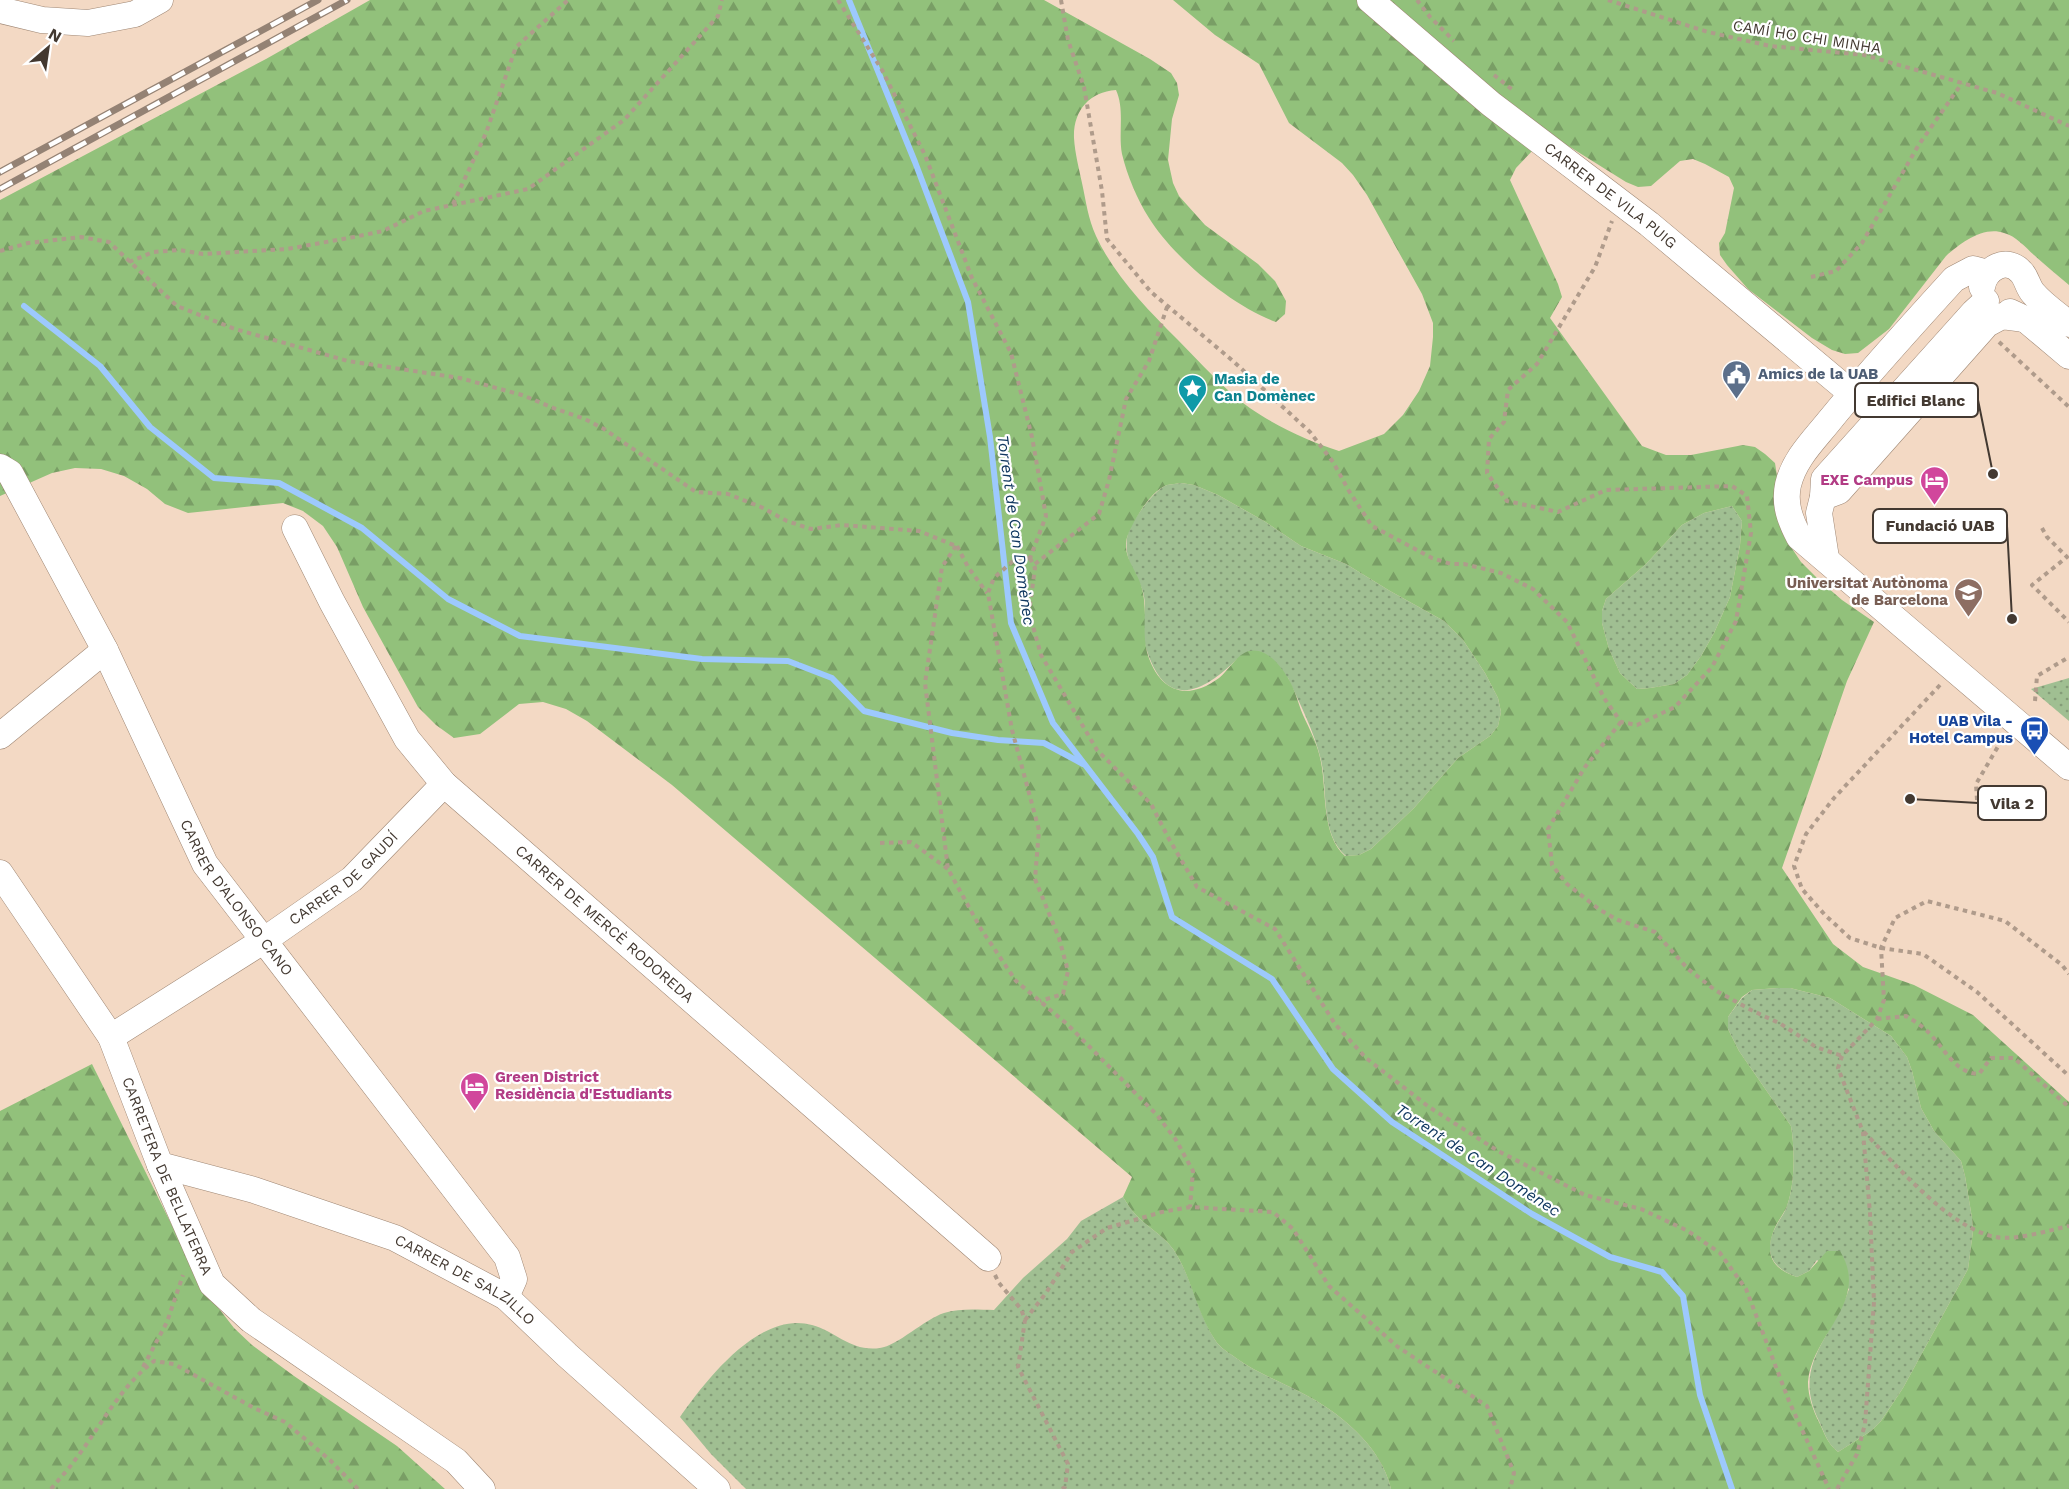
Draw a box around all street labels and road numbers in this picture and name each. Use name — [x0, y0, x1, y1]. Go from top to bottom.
street label: CAMÍ HO CHI MINHA — [1732, 16, 1883, 58]
street label: CARRER DE VILA PUIG — [1541, 139, 1680, 252]
street label: CARRER D'ALONSO CANO — [176, 817, 297, 979]
street label: CARRER DE GAUDÍ — [286, 828, 402, 929]
street label: CARRER DE MERCÈ RODOREDA — [512, 841, 697, 1006]
street label: CARRETERA DE BELLATERRA — [118, 1074, 216, 1278]
street label: CARRER DE SALZILLO — [392, 1231, 539, 1329]

